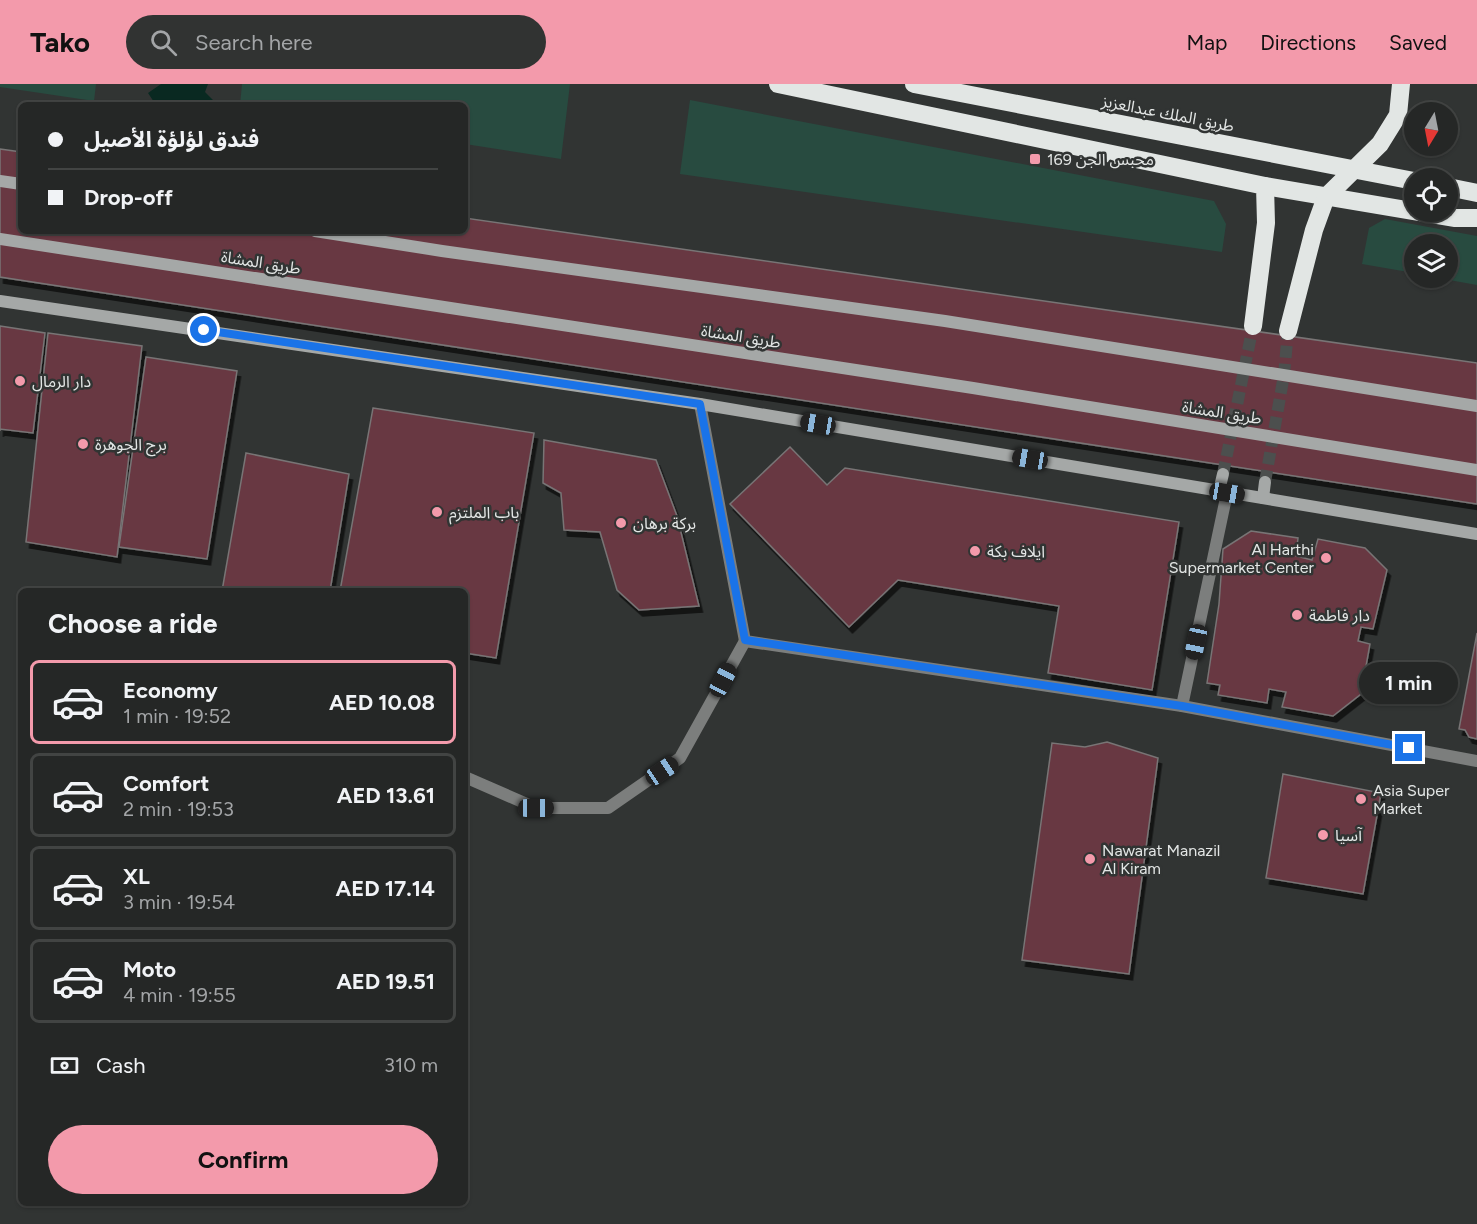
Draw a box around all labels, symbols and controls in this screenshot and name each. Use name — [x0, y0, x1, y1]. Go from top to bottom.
search box — [126, 15, 546, 69]
text: Tako — [30, 25, 90, 59]
icon: search — [147, 26, 180, 59]
text: Search here — [195, 29, 313, 56]
text: Map — [1186, 30, 1227, 55]
text: Directions — [1260, 30, 1356, 55]
text: Saved — [1389, 30, 1447, 55]
street label: طريق الملك عبدالعزيز — [1099, 91, 1236, 137]
north arrow — [1404, 102, 1458, 156]
map controls — [1404, 102, 1458, 288]
text: فندق لؤلؤة الأصيل — [84, 126, 259, 153]
place label: محبس الجن 169 — [1047, 150, 1154, 169]
marker: محبس الجن 169 — [1028, 152, 1042, 166]
button: locate — [1404, 168, 1458, 222]
text: Drop-off — [84, 184, 173, 211]
button: layers — [1404, 234, 1458, 288]
street label: طريق المشاة — [220, 247, 302, 279]
route start — [190, 316, 217, 343]
street label: طريق المشاة — [700, 321, 782, 353]
place label: دار الرمال — [32, 372, 91, 392]
marker: دار الرمال — [13, 374, 27, 388]
street label: طريق المشاة — [1181, 397, 1263, 429]
car — [799, 412, 837, 436]
place label: برج الجوهرة — [95, 435, 167, 457]
marker: برج الجوهرة — [76, 437, 90, 451]
car — [1011, 447, 1049, 471]
car — [1208, 481, 1246, 505]
place label: باب الملتزم — [449, 503, 519, 525]
marker: باب الملتزم — [430, 505, 444, 519]
place label: بركة برهان — [633, 514, 696, 533]
marker: بركة برهان — [614, 516, 628, 530]
place label: Al Harthi Supermarket Center — [1169, 540, 1315, 577]
place label: ايلاف بكة — [987, 542, 1045, 561]
marker: ايلاف بكة — [968, 544, 982, 558]
marker: Al Harthi Supermarket Center — [1319, 551, 1333, 565]
place label: دار فاطمة — [1309, 606, 1370, 625]
text: Choose a ride — [48, 607, 217, 640]
marker: دار فاطمة — [1290, 608, 1304, 622]
car — [1183, 623, 1209, 661]
car — [707, 660, 739, 700]
callout: 1 min — [1360, 661, 1458, 703]
text: 1 min — [1385, 671, 1432, 695]
icon: car — [51, 675, 105, 729]
text: Economy — [123, 677, 218, 704]
text: AED 10.08 — [329, 689, 435, 716]
text: 1 min · 19:52 — [123, 704, 231, 728]
route end — [1395, 734, 1422, 761]
car — [642, 753, 682, 789]
icon: car — [51, 768, 105, 822]
text: Comfort — [123, 770, 209, 797]
place label: Asia Super Market — [1373, 781, 1450, 818]
text: AED 13.61 — [337, 782, 435, 809]
marker: Asia Super Market — [1354, 792, 1368, 806]
text: 2 min · 19:53 — [123, 797, 234, 821]
car — [518, 799, 554, 817]
place label: آسيا — [1335, 826, 1363, 845]
marker: آسيا — [1316, 828, 1330, 842]
place label: Nawarat Manazil Al Kiram — [1102, 841, 1220, 878]
marker: Nawarat Manazil Al Kiram — [1083, 852, 1097, 866]
icon: car — [51, 861, 105, 915]
text: XL — [123, 863, 150, 890]
text: AED 17.14 — [336, 875, 435, 902]
text: 3 min · 19:54 — [123, 890, 235, 914]
icon: car — [51, 954, 105, 1008]
text: Moto — [123, 956, 176, 983]
text: AED 19.51 — [336, 968, 435, 995]
text: 4 min · 19:55 — [123, 983, 236, 1007]
icon: cash — [48, 1049, 81, 1082]
text: Cash — [96, 1052, 146, 1079]
text: 310 m — [384, 1053, 438, 1077]
button: Confirm — [48, 1125, 438, 1194]

